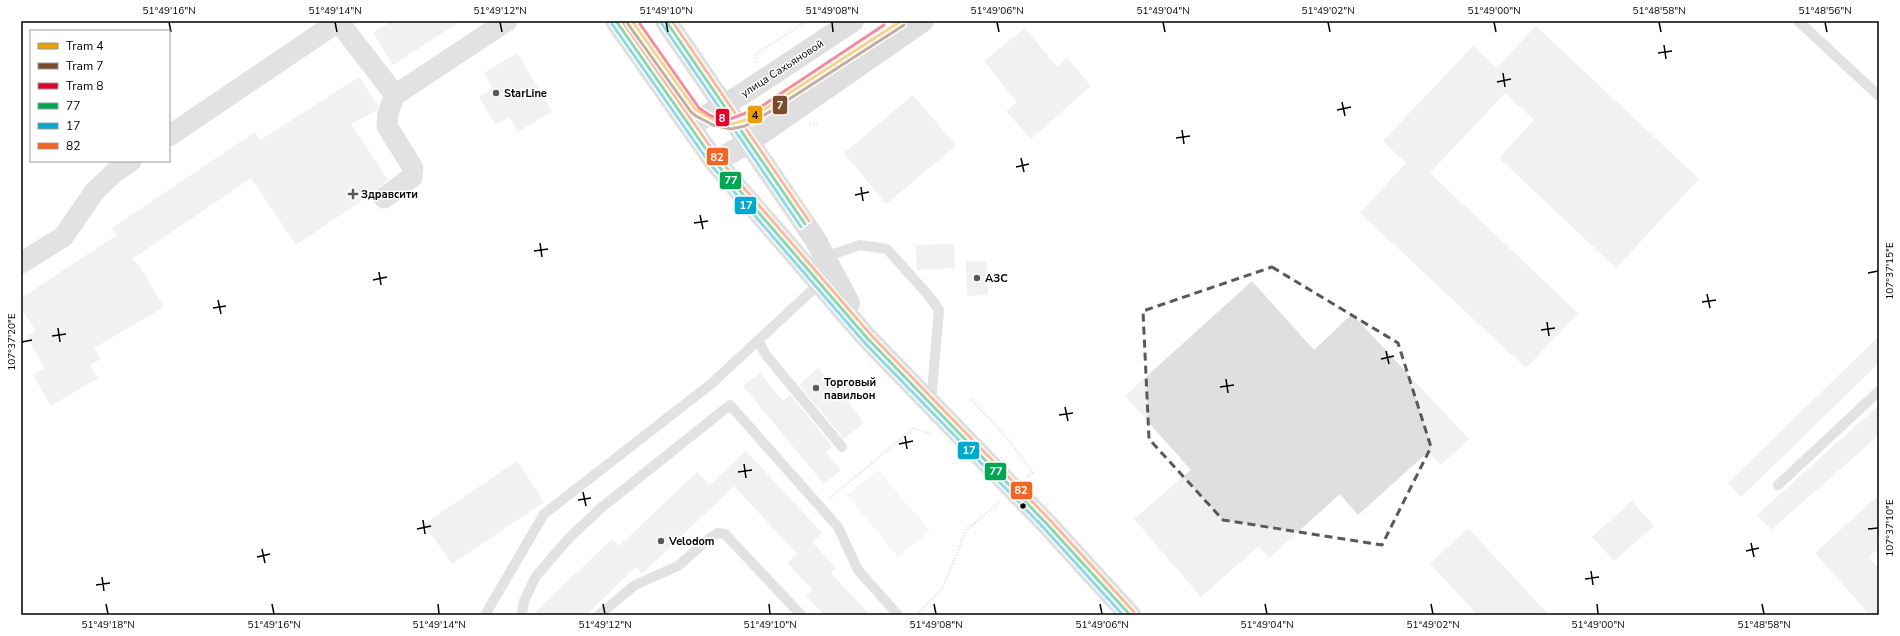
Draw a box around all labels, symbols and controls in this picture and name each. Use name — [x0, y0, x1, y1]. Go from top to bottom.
text: 51°49'16"N — [142, 4, 196, 18]
text: 51°49'14"N — [308, 4, 362, 18]
text: 51°49'12"N — [473, 4, 527, 18]
text: 51°49'10"N — [639, 4, 693, 18]
text: 51°49'08"N — [805, 4, 859, 18]
text: 51°49'06"N — [970, 4, 1024, 18]
text: 51°49'04"N — [1136, 4, 1190, 18]
text: 51°49'02"N — [1301, 4, 1355, 18]
text: 51°49'00"N — [1467, 4, 1521, 18]
text: 51°48'58"N — [1632, 4, 1686, 18]
text: 51°48'56"N — [1798, 4, 1852, 18]
legend — [30, 30, 170, 162]
street label: улица Сахьяновой — [738, 36, 827, 101]
text: Tram 4 — [66, 38, 103, 54]
text: Tram 7 — [66, 58, 103, 74]
text: Tram 8 — [66, 78, 103, 94]
place label: StarLine — [504, 86, 547, 101]
marker: StarLine — [491, 88, 501, 98]
line badge: 7 — [772, 95, 788, 115]
text: 77 — [66, 98, 80, 114]
text: 7 — [777, 98, 783, 113]
line badge: 4 — [747, 105, 763, 124]
line badge: 8 — [715, 108, 730, 127]
text: 4 — [752, 108, 759, 123]
text: 8 — [719, 111, 726, 126]
text: 17 — [66, 118, 80, 134]
text: 82 — [66, 138, 80, 154]
line badge: 82 — [706, 147, 729, 166]
text: 82 — [710, 150, 724, 165]
line badge: 77 — [719, 171, 742, 190]
text: 77 — [724, 173, 738, 188]
place label: Здравсити — [361, 187, 418, 202]
marker: Здравсити — [348, 189, 358, 199]
line badge: 17 — [734, 196, 757, 215]
text: 17 — [739, 198, 753, 213]
text: 107°37'15"E — [1883, 242, 1897, 300]
place label: АЗС — [985, 271, 1008, 286]
marker: АЗС — [972, 273, 982, 283]
text: 107°37'20"E — [5, 313, 19, 371]
place label: Торговый павильон — [824, 375, 876, 403]
marker: Торговый павильон — [811, 383, 821, 393]
line badge: 17 — [957, 441, 980, 460]
text: 17 — [962, 443, 976, 458]
line badge: 77 — [984, 462, 1007, 481]
text: 77 — [989, 464, 1003, 479]
line badge: 82 — [1010, 481, 1033, 500]
text: 82 — [1014, 483, 1028, 498]
text: 107°37'10"E — [1883, 499, 1897, 557]
unlabelled marker — [1018, 501, 1028, 511]
place label: Velodom — [668, 534, 715, 549]
marker: Velodom — [656, 536, 666, 546]
text: 51°49'18"N — [81, 618, 135, 632]
text: 51°49'16"N — [247, 618, 301, 632]
text: 51°49'14"N — [412, 618, 466, 632]
text: 51°49'12"N — [578, 618, 632, 632]
text: 51°49'10"N — [743, 618, 797, 632]
text: 51°49'08"N — [909, 618, 963, 632]
text: 51°49'06"N — [1075, 618, 1129, 632]
text: 51°49'04"N — [1240, 618, 1294, 632]
text: 51°49'02"N — [1406, 618, 1460, 632]
text: 51°49'00"N — [1571, 618, 1625, 632]
text: 51°48'58"N — [1737, 618, 1791, 632]

